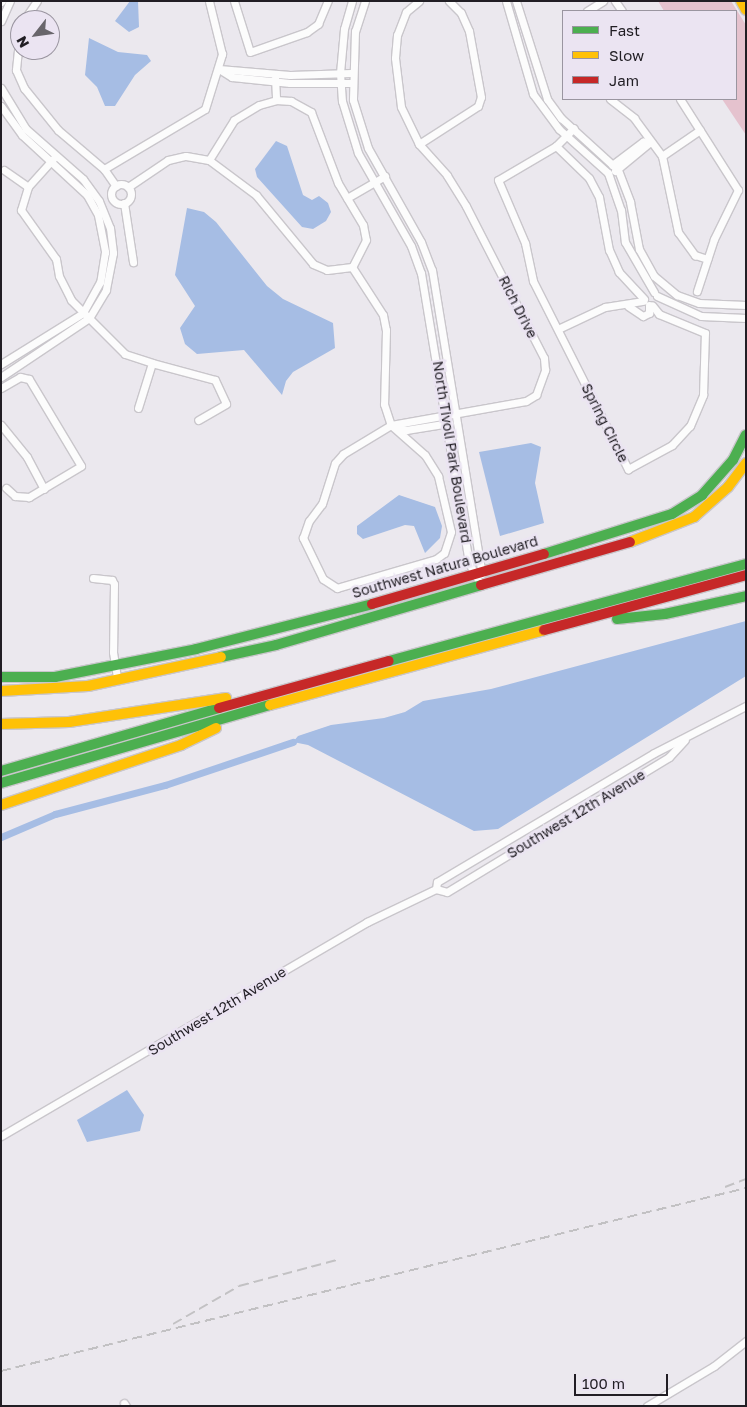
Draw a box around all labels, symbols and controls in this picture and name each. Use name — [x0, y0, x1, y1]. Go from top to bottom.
north arrow — [10, 10, 60, 60]
legend — [562, 10, 737, 100]
text: Fast — [609, 21, 640, 39]
text: N — [12, 33, 32, 51]
text: Slow — [609, 46, 644, 64]
text: Jam — [609, 71, 639, 89]
street label: Rich Drive — [495, 273, 541, 341]
street label: North Tivoli Park Boulevard — [429, 360, 475, 544]
street label: Spring Circle — [578, 381, 632, 465]
street label: Southwest Natura Boulevard — [350, 532, 540, 602]
street label: Southwest 12th Avenue — [504, 766, 648, 862]
street label: Southwest 12th Avenue — [145, 963, 289, 1059]
scale bar — [577, 1364, 671, 1396]
text: 100 m — [582, 1374, 625, 1392]

